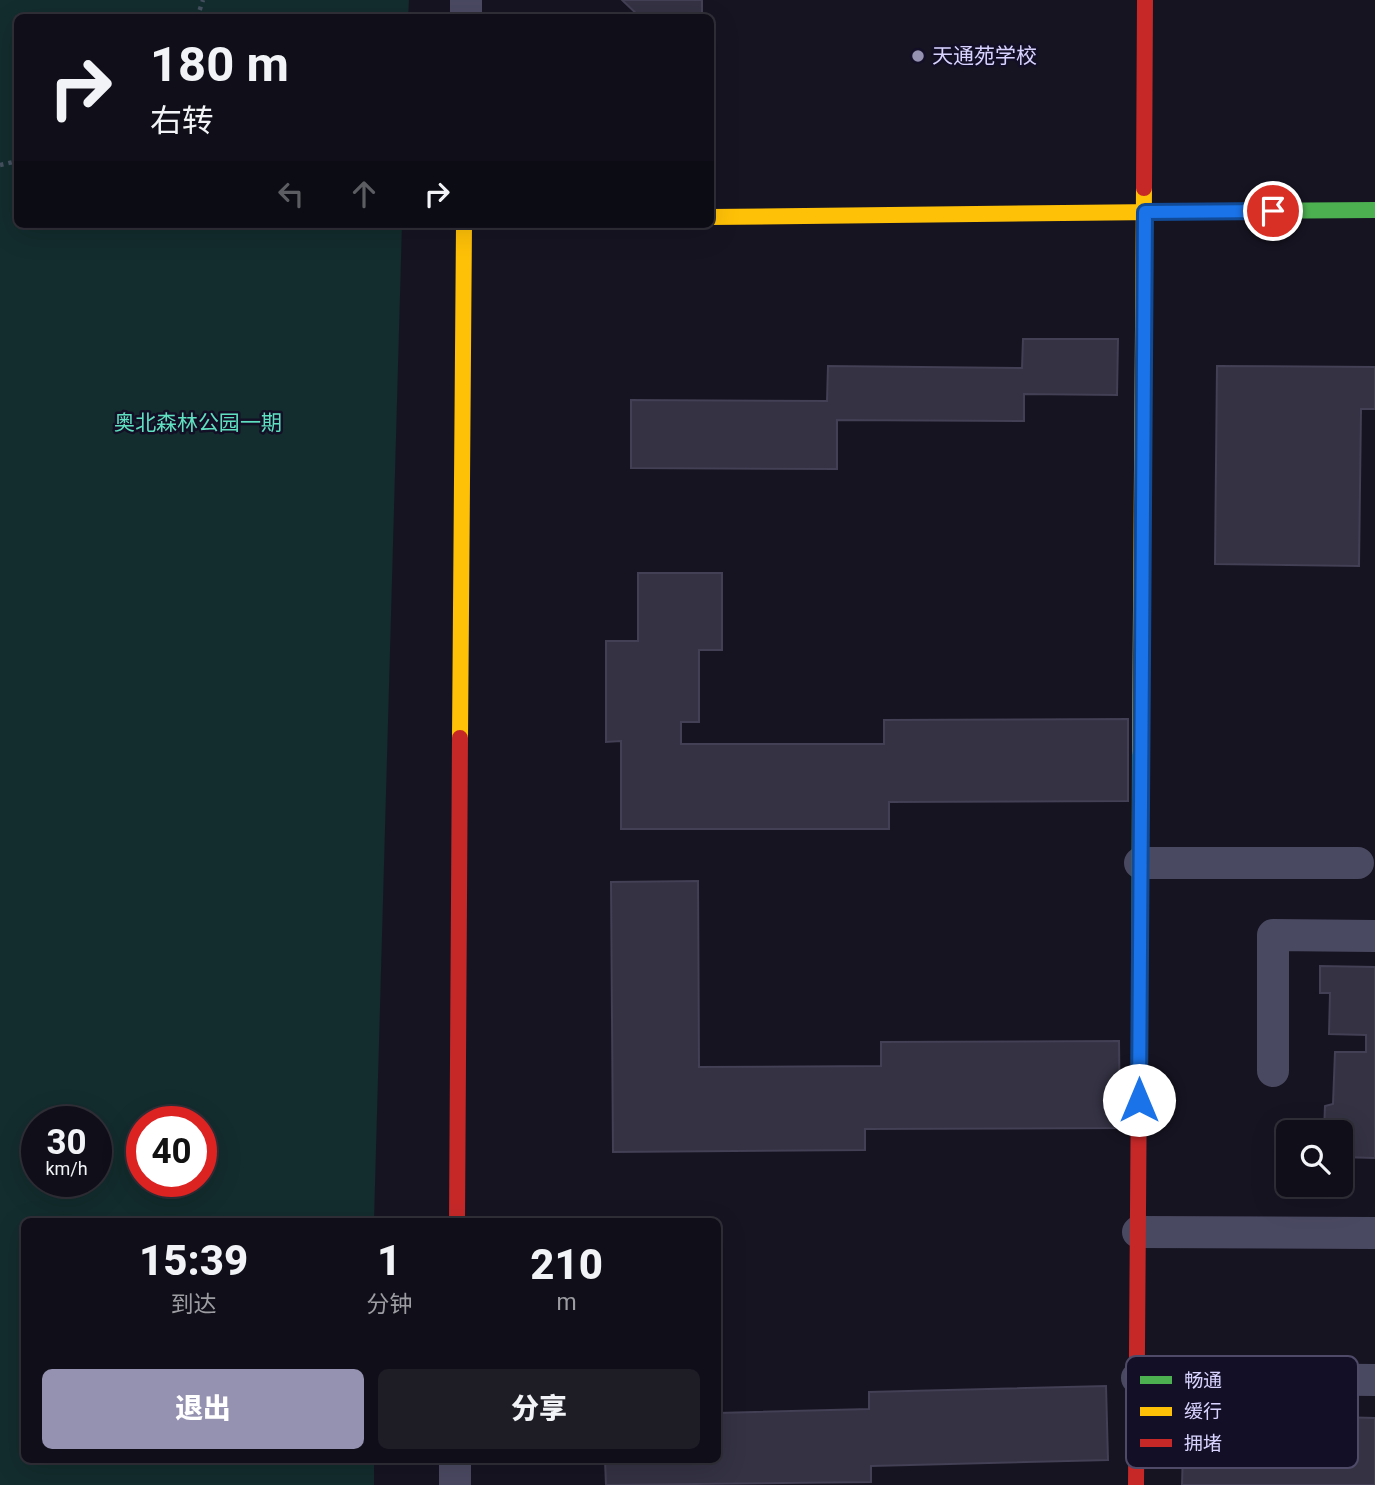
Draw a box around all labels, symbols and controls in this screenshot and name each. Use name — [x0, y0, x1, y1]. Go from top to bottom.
text: 180 m — [150, 36, 289, 93]
icon: right — [35, 42, 126, 133]
place label: 天通苑学校 — [932, 44, 1037, 68]
marker: 天通苑学校 — [910, 48, 926, 64]
text: 右转 — [150, 102, 214, 140]
icon: left — [272, 175, 310, 213]
icon: ahead — [345, 175, 383, 213]
icon: right — [418, 175, 456, 213]
pin — [1243, 181, 1303, 241]
icon: arrive — [1254, 192, 1292, 230]
park label: 奥北森林公园一期 — [114, 411, 282, 435]
position arrow — [1102, 1063, 1176, 1137]
speed limit sign: 40 — [126, 1106, 217, 1197]
map controls — [1276, 1120, 1353, 1197]
button: search — [1276, 1120, 1353, 1197]
text: 30 — [46, 1122, 87, 1163]
text: km/h — [45, 1158, 88, 1179]
text: 15:39 — [139, 1236, 248, 1285]
text: 1 — [377, 1236, 401, 1285]
text: 210 — [530, 1240, 603, 1289]
text: m — [557, 1289, 577, 1316]
text: 到达 — [171, 1291, 217, 1318]
text: 分钟 — [366, 1291, 412, 1318]
legend — [1126, 1356, 1358, 1468]
button: 退出 — [42, 1369, 364, 1449]
button: 分享 — [378, 1369, 700, 1449]
text: 畅通 — [1184, 1369, 1222, 1392]
text: 缓行 — [1184, 1400, 1222, 1423]
text: 拥堵 — [1184, 1432, 1222, 1455]

